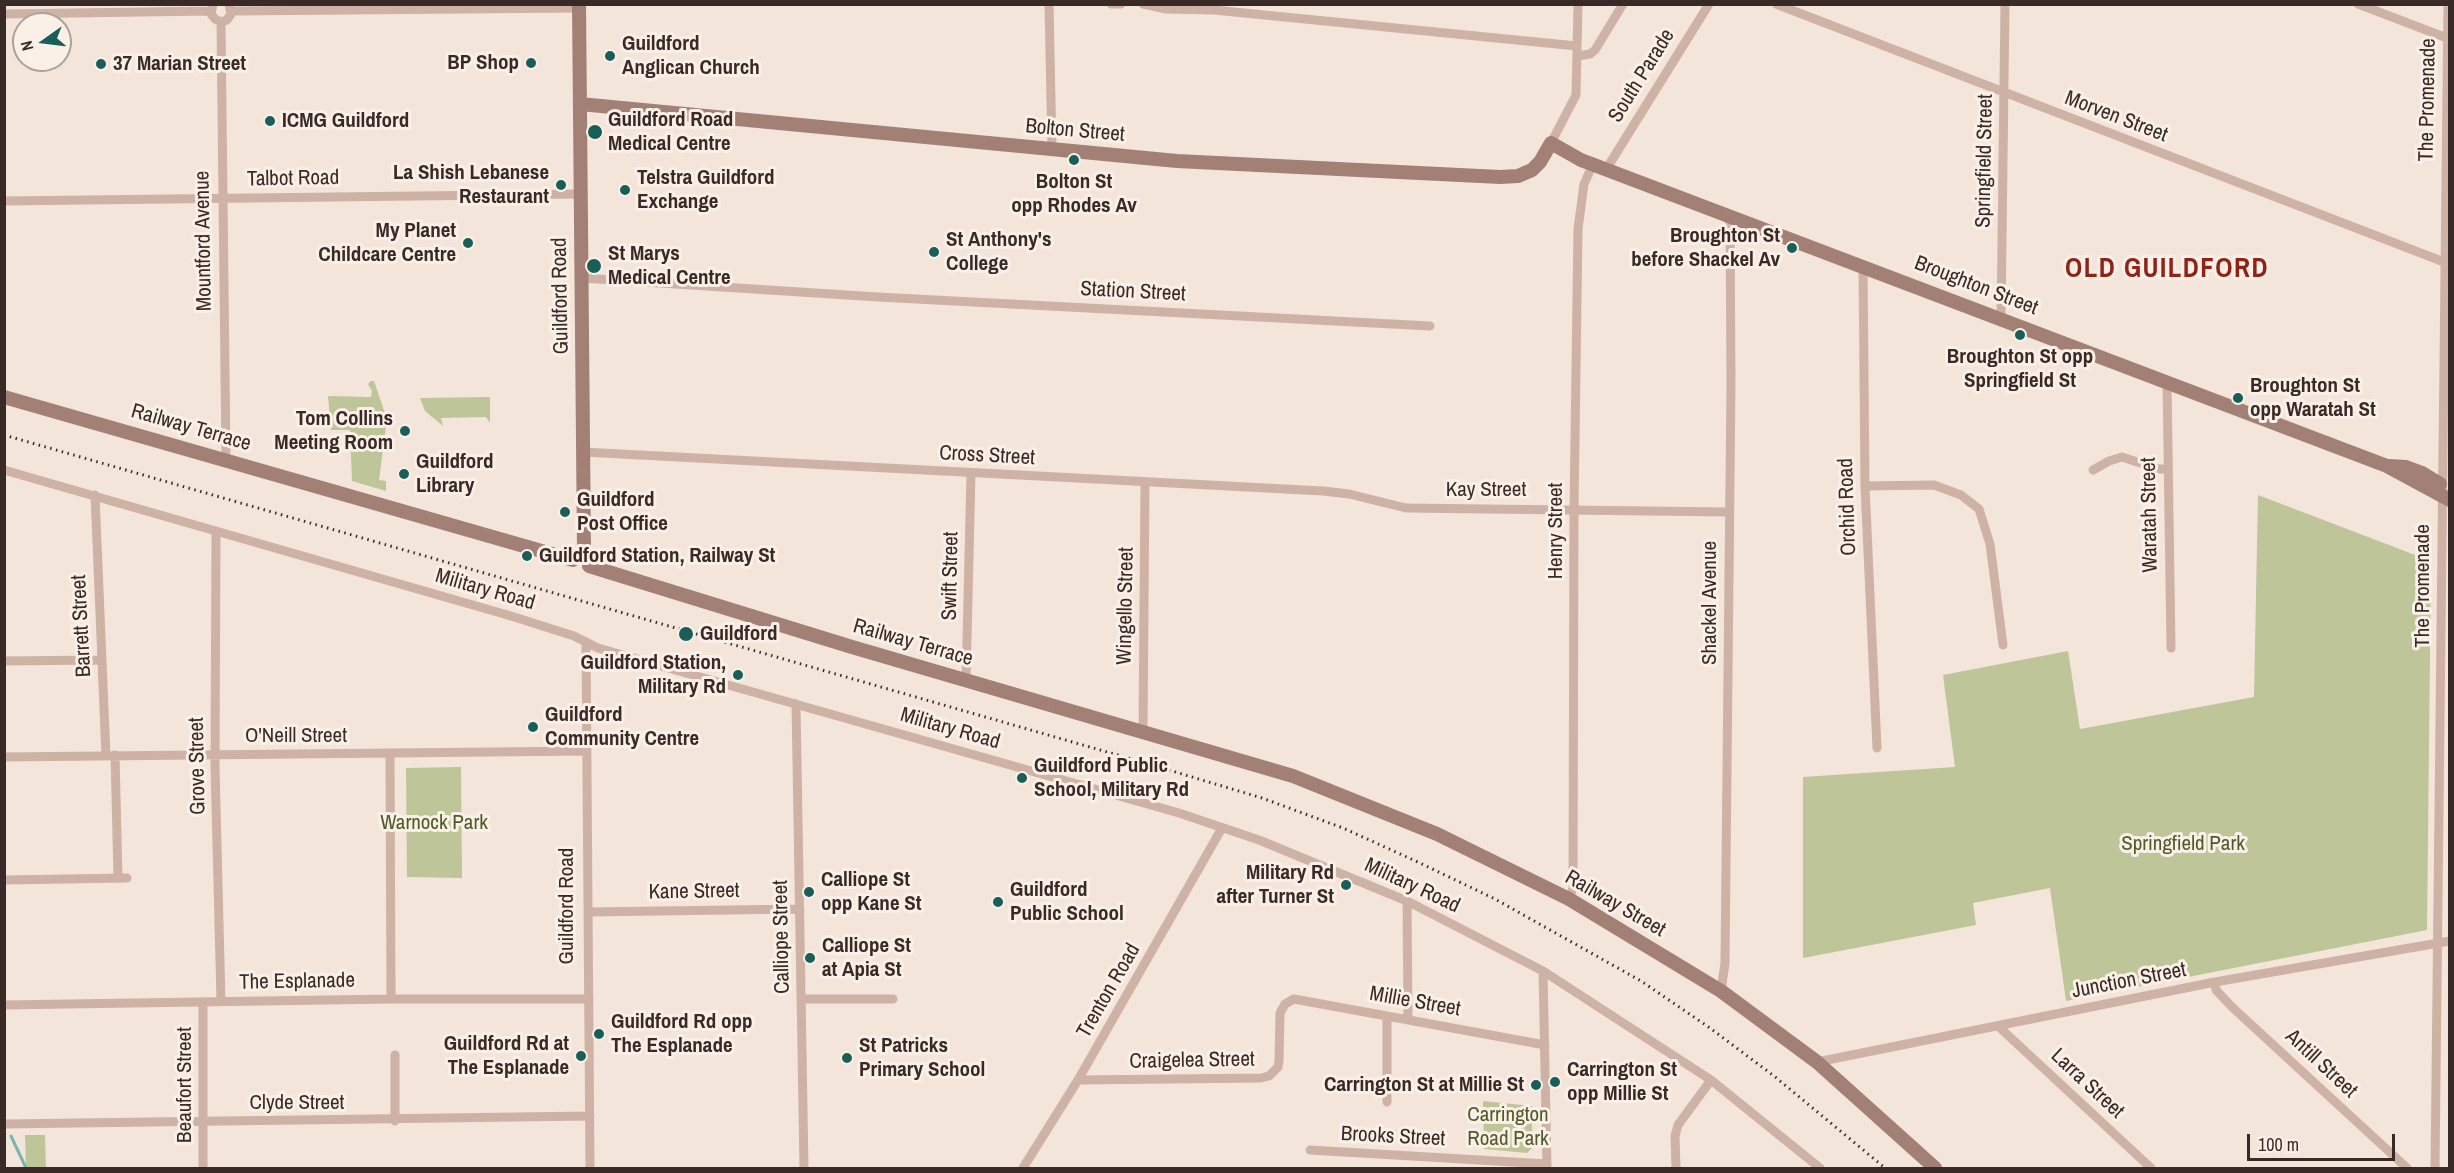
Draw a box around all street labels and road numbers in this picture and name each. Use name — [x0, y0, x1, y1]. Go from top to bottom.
street label: South Parade — [1603, 25, 1681, 127]
street label: The Promenade — [2414, 38, 2442, 162]
street label: Morven Street — [2061, 86, 2171, 148]
street label: Springfield Street — [1971, 94, 1999, 228]
street label: Bolton Street — [1024, 114, 1126, 148]
street label: Talbot Road — [247, 166, 339, 192]
street label: Mountford Avenue — [190, 171, 218, 311]
street label: Guildford Road — [547, 237, 575, 355]
street label: Broughton Street — [1911, 251, 2041, 321]
street label: Station Street — [1080, 277, 1186, 307]
street label: Railway Terrace — [128, 399, 254, 457]
street label: Cross Street — [939, 441, 1035, 471]
street label: Waratah Street — [2136, 457, 2164, 573]
street label: Orchid Road — [1834, 458, 1862, 556]
street label: Kay Street — [1446, 477, 1526, 503]
street label: Henry Street — [1543, 483, 1569, 579]
street label: The Promenade — [2410, 524, 2436, 648]
street label: Swift Street — [938, 531, 964, 621]
street label: Shackel Avenue — [1697, 541, 1723, 665]
street label: Wingello Street — [1112, 547, 1140, 665]
street label: Military Road — [432, 564, 538, 616]
street label: Barrett Street — [67, 574, 97, 678]
street label: Railway Terrace — [850, 614, 976, 672]
street label: Military Road — [897, 703, 1003, 755]
street label: Grove Street — [185, 717, 211, 815]
street label: O'Neill Street — [245, 723, 347, 749]
street label: Guildford Road — [554, 848, 580, 964]
street label: Military Road — [1360, 853, 1464, 919]
street label: Railway Street — [1560, 865, 1670, 943]
street label: Kane Street — [648, 879, 740, 905]
street label: Calliope Street — [768, 880, 796, 994]
street label: Trenton Road — [1072, 939, 1146, 1043]
street label: Junction Street — [2070, 958, 2188, 1004]
street label: The Esplanade — [239, 968, 355, 996]
street label: Millie Street — [1368, 982, 1462, 1022]
street label: Antill Street — [2280, 1024, 2362, 1104]
street label: Beaufort Street — [172, 1027, 198, 1143]
street label: Larra Street — [2045, 1044, 2129, 1124]
street label: Craigelea Street — [1129, 1047, 1255, 1075]
street label: Clyde Street — [250, 1090, 344, 1116]
street label: Brooks Street — [1340, 1122, 1446, 1152]

